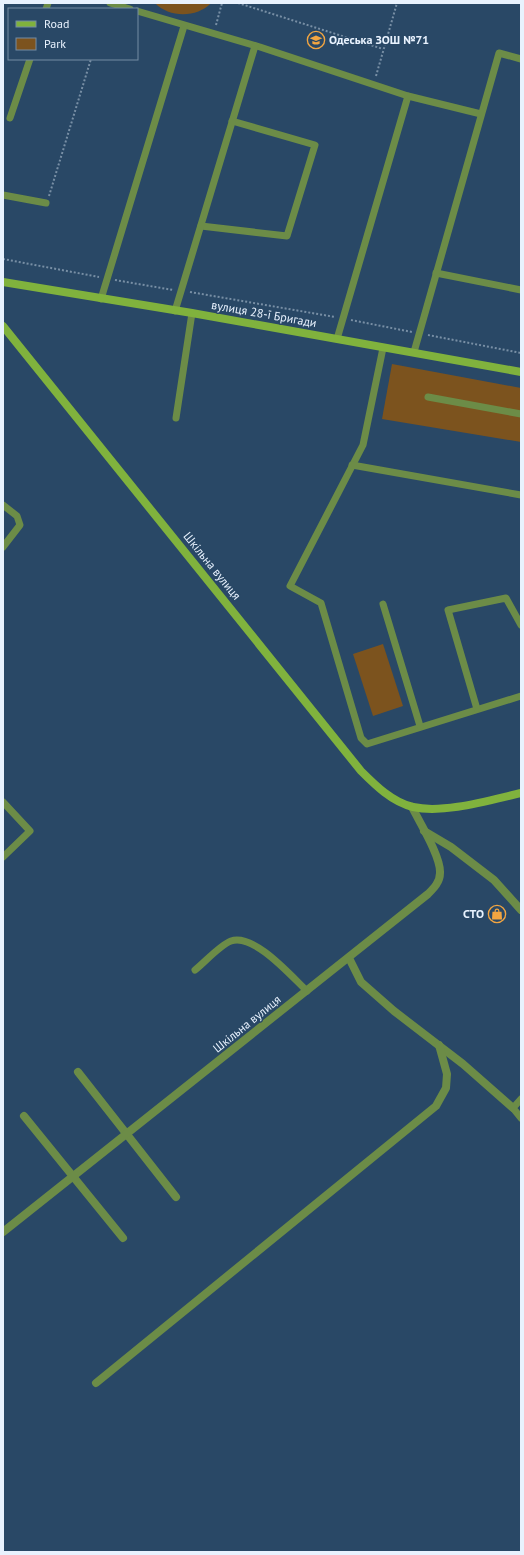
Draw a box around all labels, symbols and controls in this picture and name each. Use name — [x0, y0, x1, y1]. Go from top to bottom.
legend — [8, 8, 138, 60]
text: Road — [44, 16, 69, 31]
school or university icon: Одеська ЗОШ №71 — [306, 30, 326, 50]
place label: Одеська ЗОШ №71 — [329, 32, 429, 47]
text: Park — [44, 36, 66, 51]
street label: вулиця 28-ї Бригади — [210, 297, 318, 330]
street label: Шкільна вулиця — [180, 529, 244, 603]
shop icon: СТО — [487, 904, 507, 924]
place label: СТО — [463, 906, 484, 921]
street label: Шкільна вулиця — [210, 992, 284, 1056]

